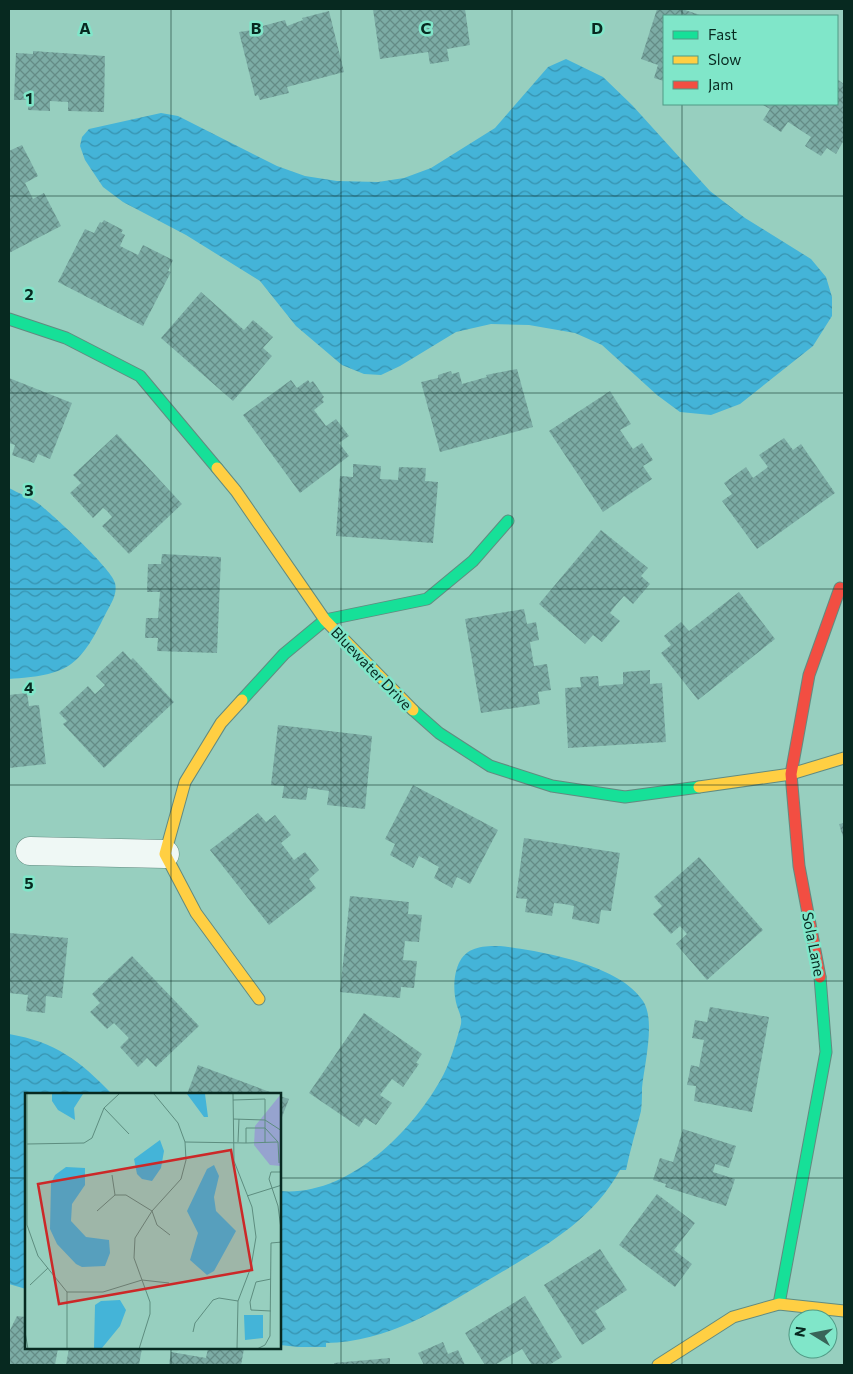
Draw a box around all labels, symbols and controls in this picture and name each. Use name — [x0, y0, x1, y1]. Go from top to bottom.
legend — [663, 15, 838, 105]
text: A — [79, 18, 91, 37]
text: B — [251, 18, 262, 37]
text: C — [421, 18, 432, 37]
text: D — [591, 18, 603, 37]
text: Fast — [708, 25, 737, 43]
text: Slow — [708, 50, 741, 68]
text: Jam — [708, 75, 733, 93]
text: 1 — [25, 88, 33, 107]
text: 2 — [24, 284, 34, 303]
text: 3 — [24, 480, 34, 499]
street label: Bluewater Drive — [328, 623, 416, 713]
text: 4 — [24, 677, 34, 696]
text: 5 — [24, 873, 34, 892]
street label: Sola Lane — [799, 910, 829, 978]
inset map — [25, 1093, 281, 1349]
north arrow — [788, 1309, 838, 1359]
text: N — [790, 1325, 809, 1338]

